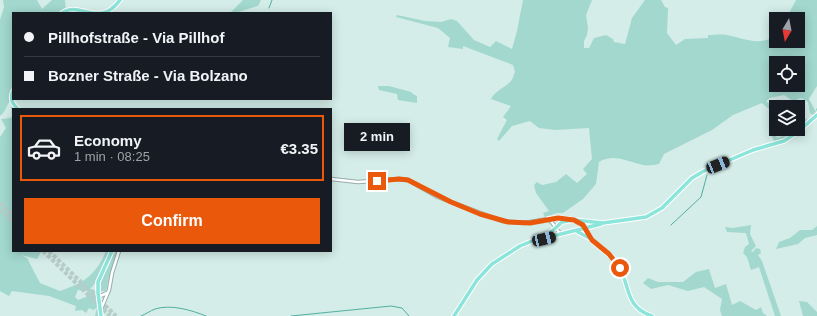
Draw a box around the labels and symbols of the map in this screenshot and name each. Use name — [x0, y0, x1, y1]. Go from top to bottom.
north arrow — [769, 12, 805, 48]
callout: 2 min — [344, 123, 410, 151]
car — [705, 155, 731, 175]
route end — [368, 172, 386, 190]
car — [531, 230, 557, 248]
route start — [611, 259, 629, 277]

